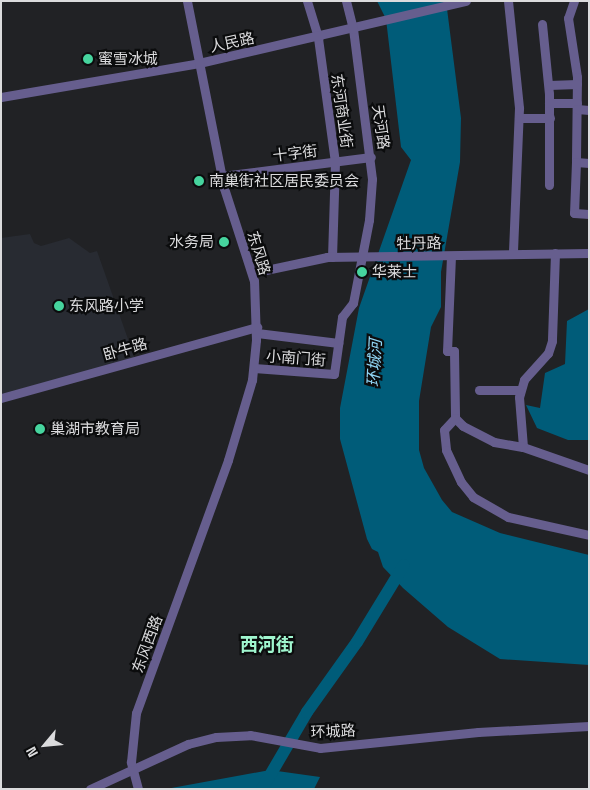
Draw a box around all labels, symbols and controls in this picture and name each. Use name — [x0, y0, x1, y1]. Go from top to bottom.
street label: 人民路 — [208, 29, 256, 55]
place label: 蜜雪冰城 — [98, 50, 158, 68]
marker: 蜜雪冰城 — [82, 53, 94, 65]
street label: 东河商业街 — [328, 73, 356, 149]
street label: 天河路 — [369, 103, 393, 151]
street label: 十字街 — [272, 141, 318, 165]
place label: 南巢街社区居民委员会 — [209, 172, 359, 190]
marker: 南巢街社区居民委员会 — [193, 175, 205, 187]
street label: 东风路 — [244, 229, 274, 277]
place label: 水务局 — [169, 233, 214, 251]
street label: 牡丹路 — [396, 234, 442, 252]
marker: 水务局 — [218, 236, 230, 248]
place label: 华莱士 — [372, 263, 417, 281]
marker: 华莱士 — [356, 266, 368, 278]
place label: 东风路小学 — [69, 297, 144, 315]
marker: 东风路小学 — [53, 300, 65, 312]
street label: 卧牛路 — [101, 334, 149, 364]
water label: 环城河 — [364, 339, 386, 387]
street label: 小南门街 — [265, 347, 327, 369]
place label: 巢湖市教育局 — [50, 420, 140, 438]
marker: 巢湖市教育局 — [34, 423, 46, 435]
street label: 东风西路 — [128, 613, 166, 675]
district label: 西河街 — [240, 634, 294, 656]
north arrow — [20, 720, 70, 770]
street label: 环城路 — [310, 721, 356, 741]
text: N — [22, 744, 42, 760]

